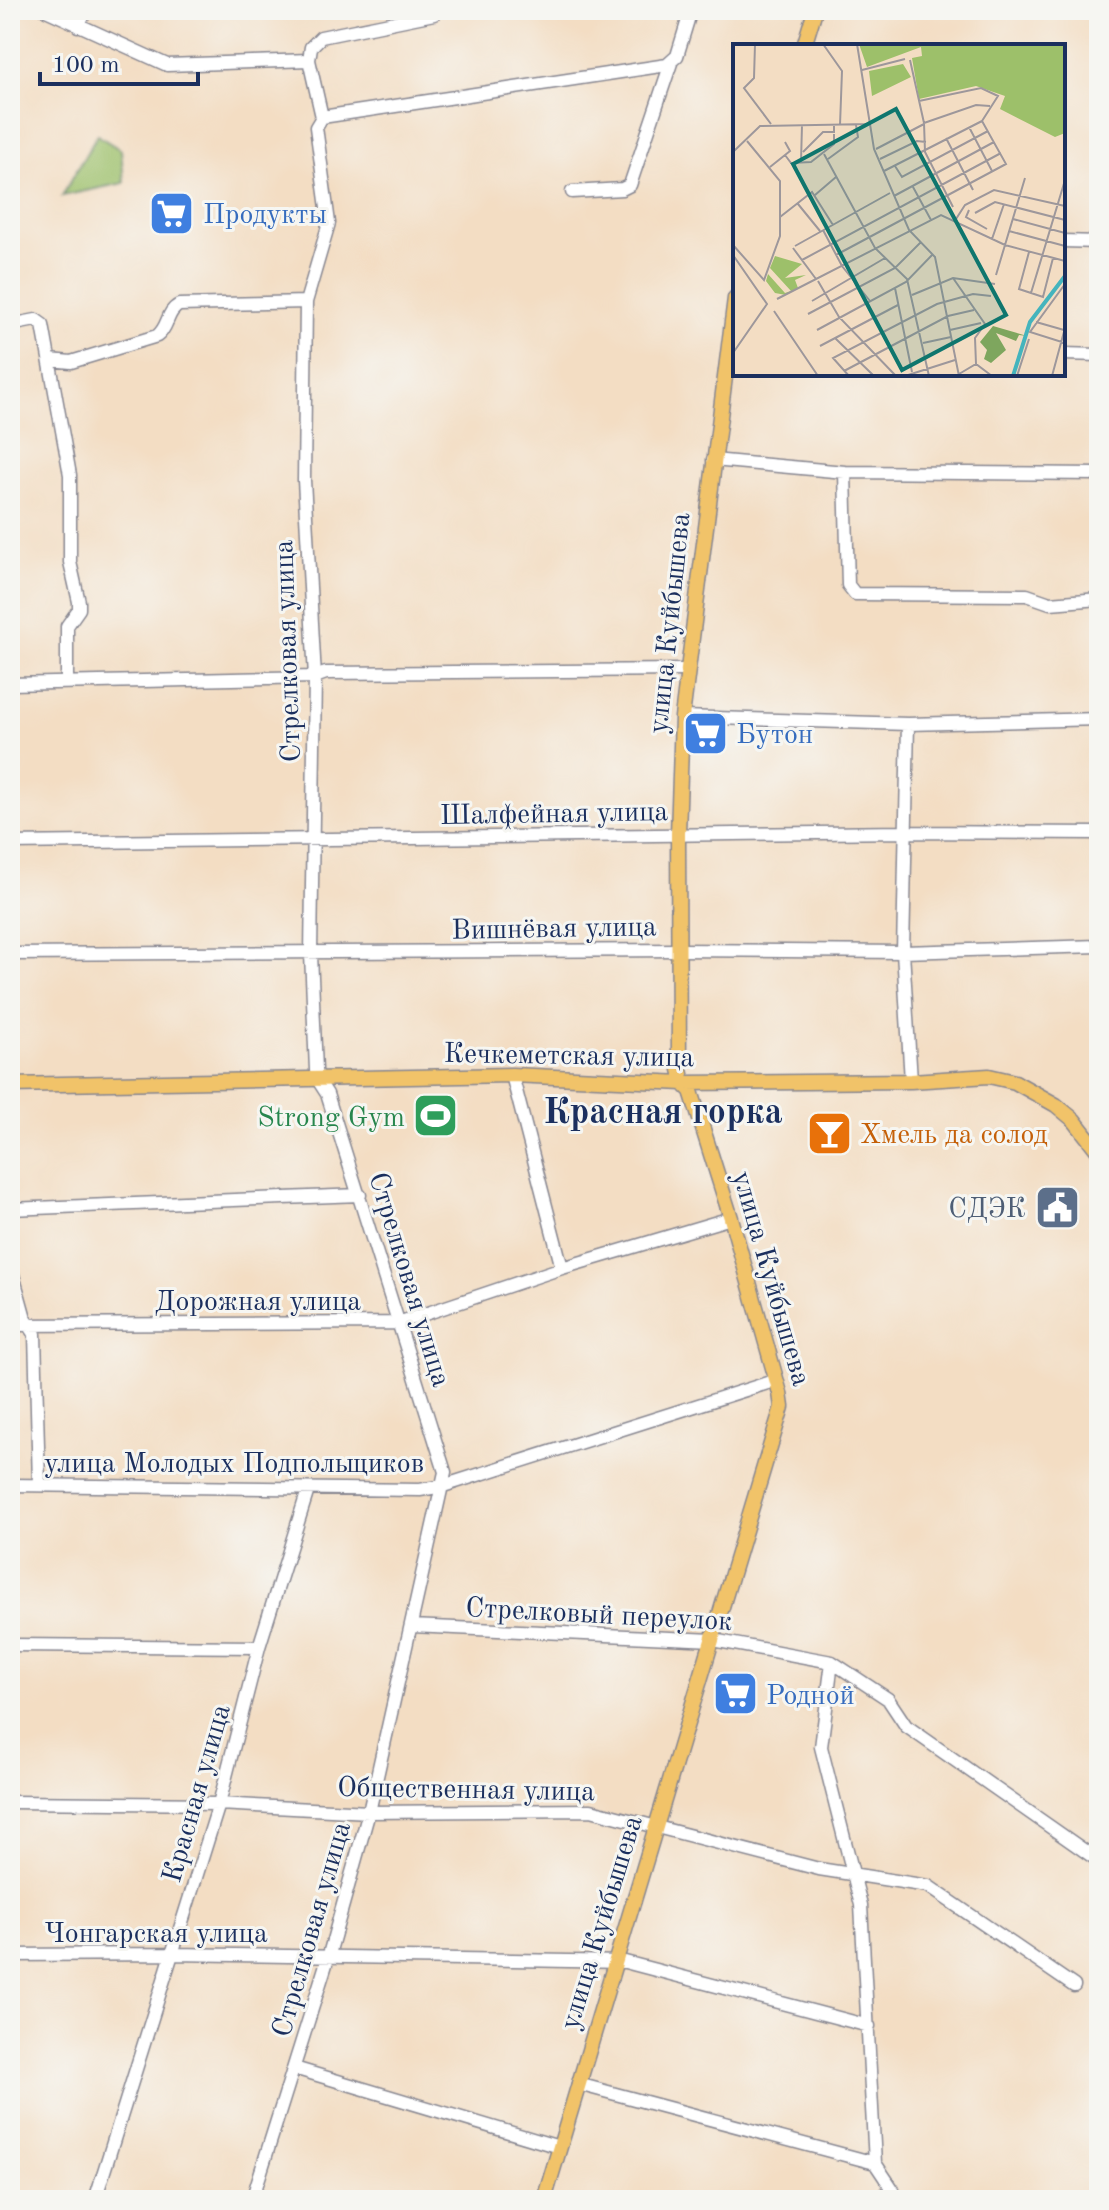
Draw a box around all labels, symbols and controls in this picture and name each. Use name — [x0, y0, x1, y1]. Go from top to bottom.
scale bar — [40, 36, 198, 86]
inset map — [733, 44, 1065, 376]
text: 100 m — [52, 54, 120, 78]
supermarket icon: Продукты — [148, 189, 196, 237]
place label: Продукты — [203, 202, 327, 230]
street label: улица Куйбышева — [645, 511, 697, 735]
street label: Стрелковая улица — [271, 539, 307, 763]
supermarket icon: Бутон — [681, 709, 729, 757]
place label: Бутон — [736, 722, 813, 750]
street label: Шалфейная улица — [440, 799, 669, 831]
street label: Вишнёвая улица — [451, 914, 657, 946]
street label: Кечкеметская улица — [443, 1041, 695, 1073]
sports icon: Strong Gym — [412, 1092, 460, 1140]
district label: Красная горка — [543, 1096, 783, 1132]
place label: Strong Gym — [257, 1105, 405, 1133]
bar icon: Хмель да солод — [805, 1109, 853, 1157]
place label: Хмель да солод — [860, 1122, 1048, 1150]
street label: улица Куйбышева — [726, 1168, 814, 1390]
street label: Стрелковая улица — [362, 1169, 454, 1391]
public building icon: СДЭК — [1033, 1183, 1081, 1231]
place label: СДЭК — [948, 1196, 1026, 1224]
street label: Дорожная улица — [155, 1289, 361, 1317]
street label: улица Молодых Подпольщиков — [44, 1451, 424, 1479]
street label: Стрелковый переулок — [465, 1595, 733, 1637]
supermarket icon: Родной — [711, 1670, 759, 1718]
place label: Родной — [766, 1683, 855, 1711]
street label: Красная улица — [159, 1701, 237, 1886]
street label: Общественная улица — [337, 1775, 595, 1807]
street label: улица Куйбышева — [557, 1812, 649, 2033]
street label: Стрелковая улица — [269, 1819, 357, 2041]
street label: Чонгарская улица — [44, 1921, 268, 1949]

